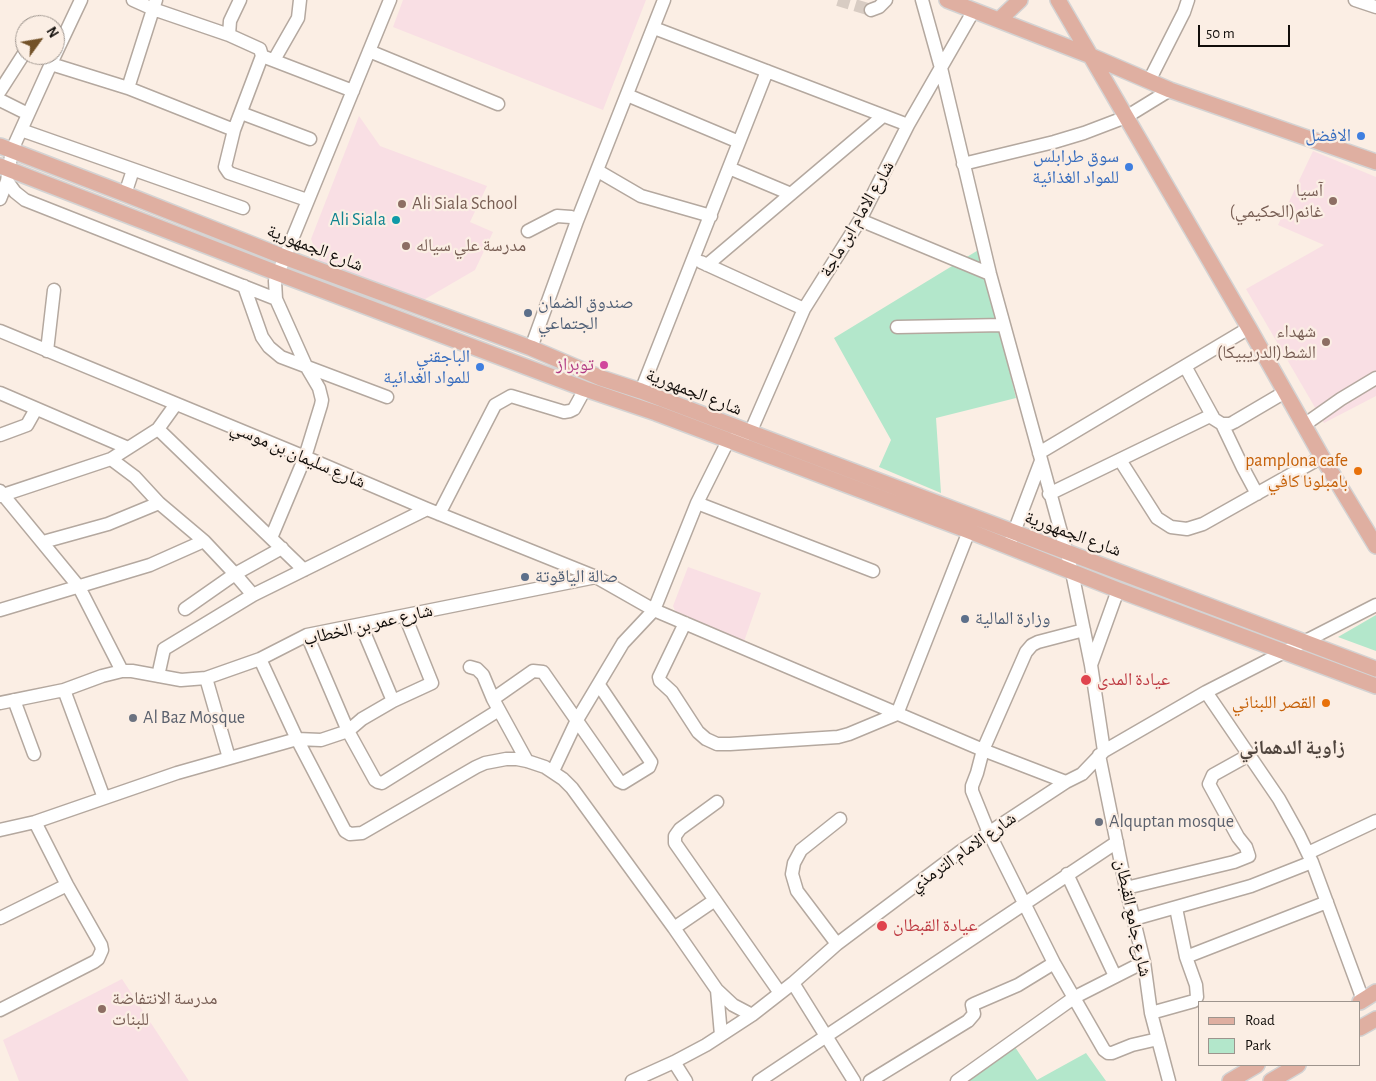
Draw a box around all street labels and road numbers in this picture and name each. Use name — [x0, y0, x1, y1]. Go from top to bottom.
street label: شارع الامام ابن ماجة — [815, 157, 899, 281]
street label: شارع الجمهورية — [264, 220, 366, 276]
street label: شارع الجمهورية — [643, 364, 745, 420]
street label: شارع سليمان بن موسي — [227, 417, 369, 493]
street label: شارع الجمهورية — [1022, 507, 1124, 561]
street label: شارع عمر بن الخطاب — [301, 600, 435, 650]
street label: شارع الامام الترمذي — [906, 807, 1020, 897]
street label: شارع جامع القبطان — [1110, 857, 1156, 979]

